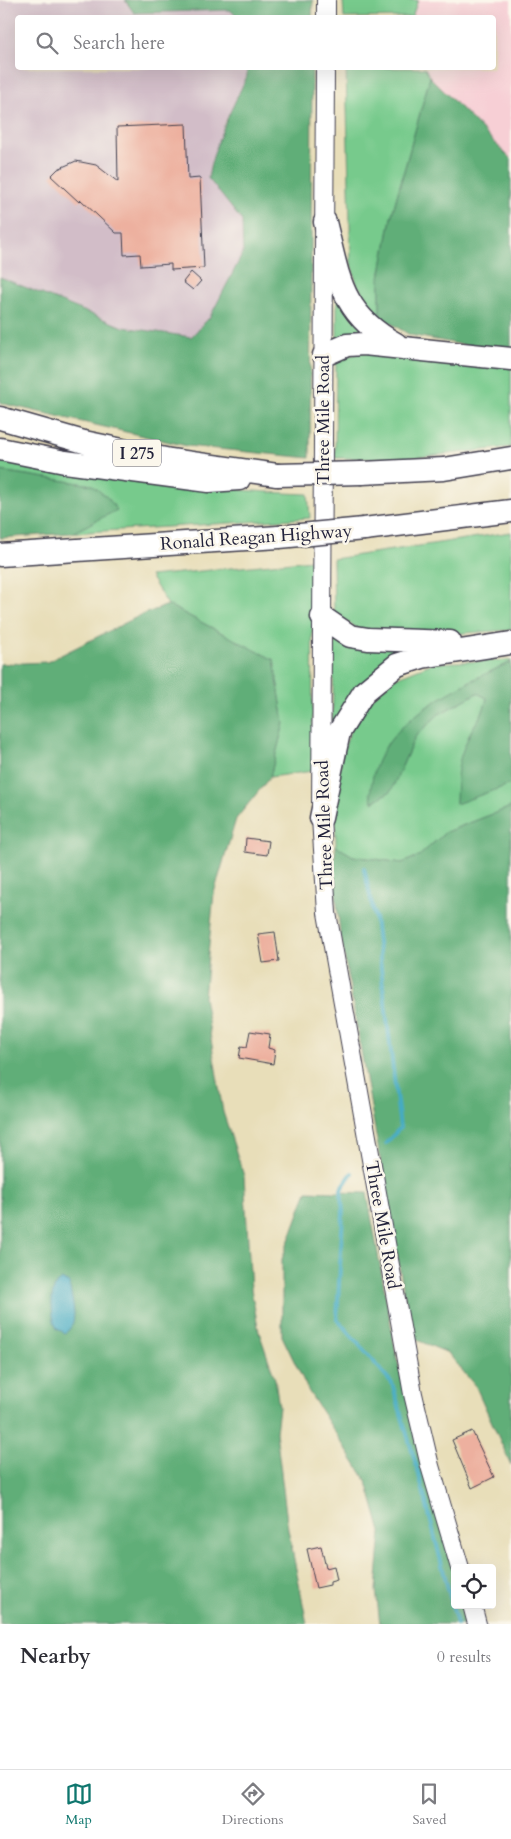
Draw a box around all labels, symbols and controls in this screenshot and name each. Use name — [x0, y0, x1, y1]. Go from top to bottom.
search box — [15, 15, 496, 70]
icon: search — [33, 29, 61, 57]
text: Search here — [73, 30, 165, 56]
street label: Three Mile Road — [311, 355, 336, 485]
road number: I 275 — [113, 439, 161, 466]
street label: Ronald Reagan Highway — [159, 518, 353, 557]
street label: Three Mile Road — [310, 759, 339, 890]
street label: Three Mile Road — [359, 1159, 406, 1292]
map controls — [451, 1564, 496, 1609]
button: locate — [451, 1564, 496, 1609]
text: Nearby — [20, 1642, 91, 1671]
text: 0 results — [437, 1646, 491, 1668]
tab: Map — [65, 1780, 93, 1829]
tab: Directions — [222, 1780, 283, 1829]
tab: Saved — [412, 1780, 446, 1829]

